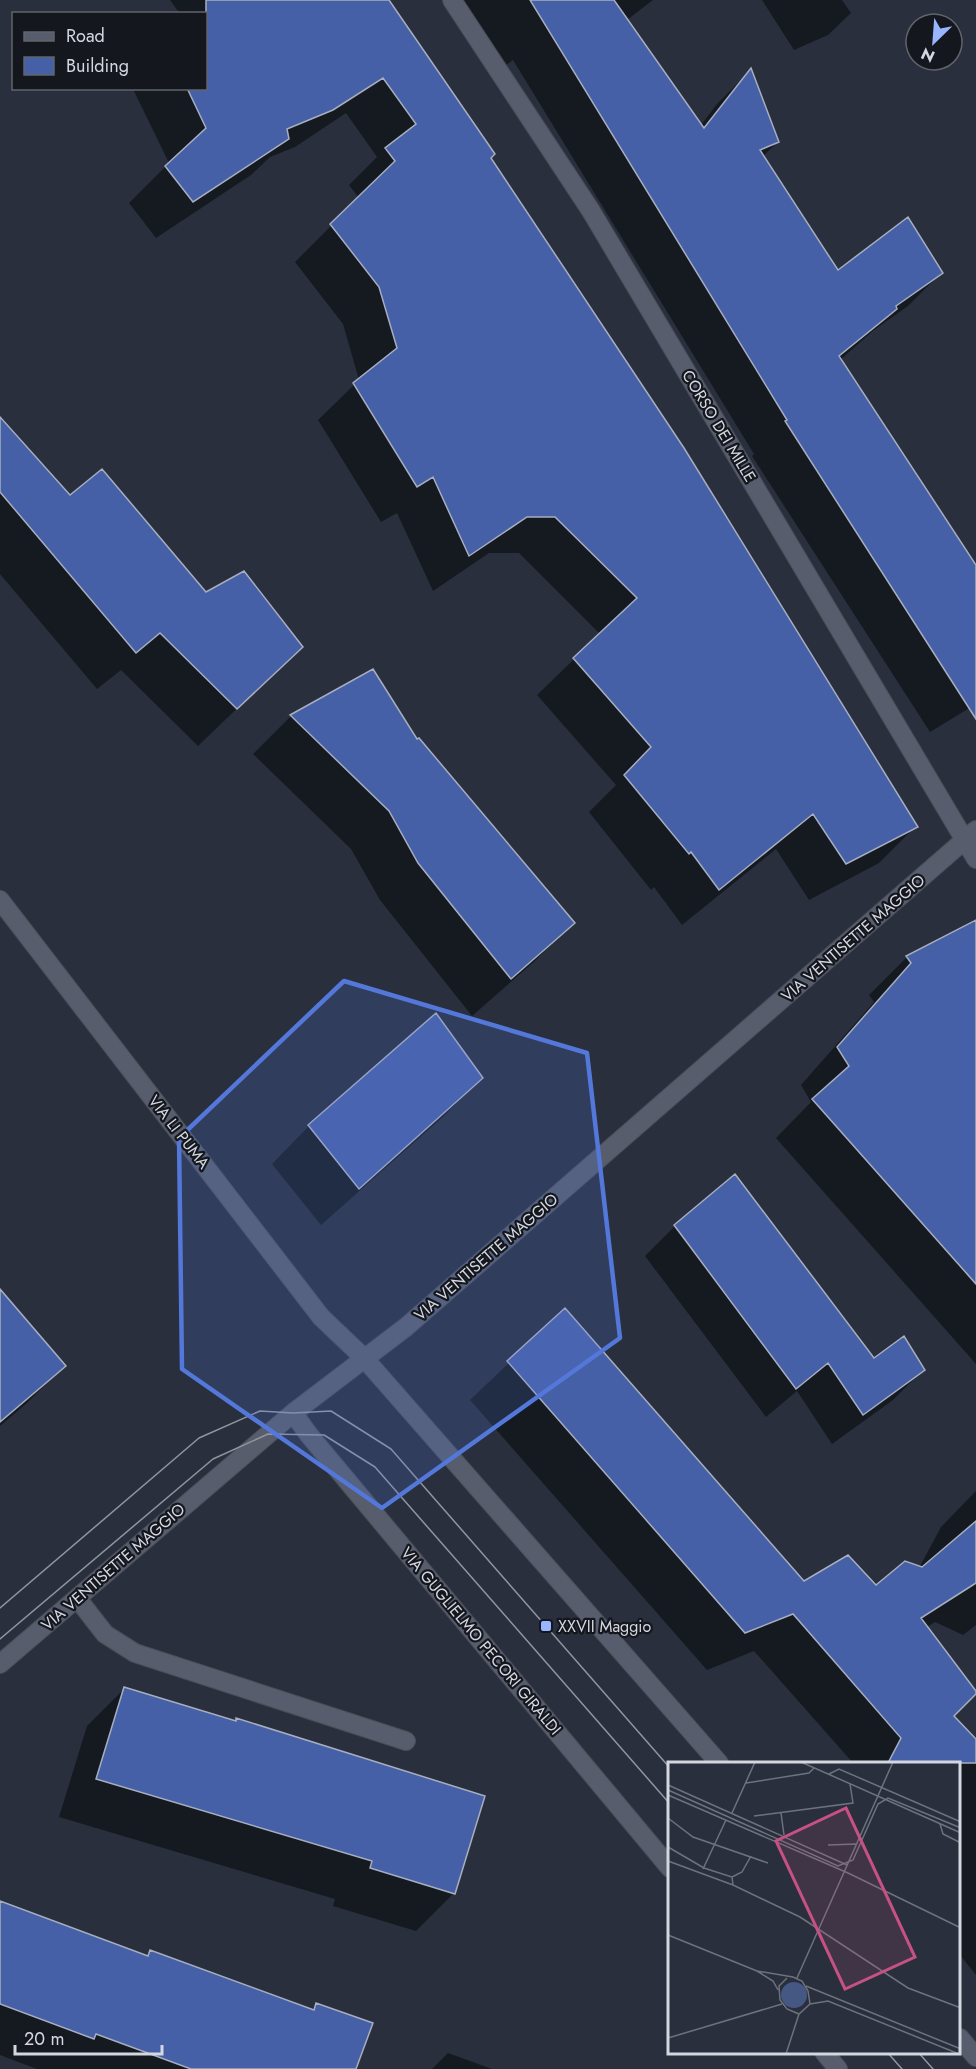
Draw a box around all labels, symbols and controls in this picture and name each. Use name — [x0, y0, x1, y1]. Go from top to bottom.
legend — [12, 12, 207, 90]
north arrow — [904, 12, 964, 72]
text: Road — [66, 23, 105, 49]
text: N — [917, 42, 938, 68]
text: Building — [66, 53, 129, 79]
street label: CORSO DEI MILLE — [676, 366, 762, 486]
street label: VIA VENTISETTE MAGGIO — [776, 869, 930, 1007]
street label: VIA LI PUMA — [143, 1090, 215, 1174]
street label: VIA VENTISETTE MAGGIO — [409, 1188, 563, 1326]
street label: VIA VENTISETTE MAGGIO — [36, 1498, 190, 1636]
street label: VIA GUGLIELMO PECORI GIRALDI — [395, 1542, 567, 1740]
place label: XXVII Maggio — [558, 1615, 651, 1638]
marker: XXVII Maggio — [539, 1619, 553, 1633]
inset map — [668, 1762, 961, 2054]
scale bar — [15, 2018, 162, 2056]
text: 20 m — [24, 2026, 64, 2052]

